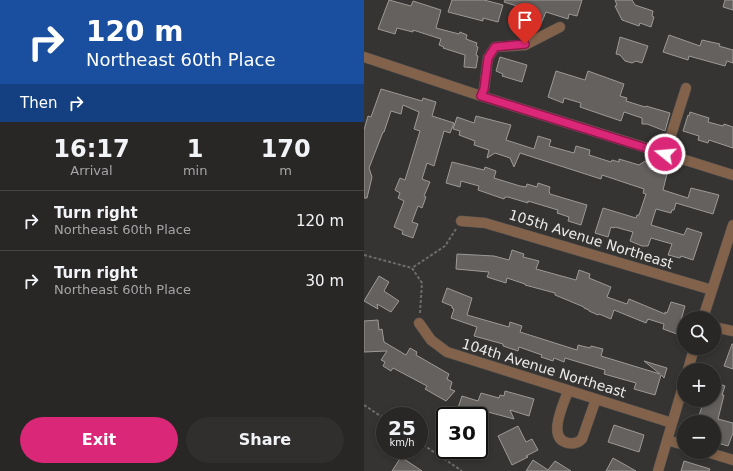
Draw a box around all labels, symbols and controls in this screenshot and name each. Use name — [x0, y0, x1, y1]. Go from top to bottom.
pin — [508, 3, 542, 44]
icon: arrive — [514, 9, 536, 31]
text: 120 m — [86, 15, 183, 48]
icon: right — [20, 16, 72, 68]
text: Northeast 60th Place — [86, 49, 276, 70]
icon: right — [65, 92, 87, 114]
text: Then — [20, 94, 57, 112]
position arrow — [644, 133, 686, 175]
text: 16:17 — [53, 135, 130, 163]
text: 1 — [187, 135, 203, 163]
text: 170 — [261, 135, 311, 163]
text: Arrival — [70, 163, 113, 178]
text: min — [183, 163, 207, 178]
text: m — [279, 163, 292, 178]
text: Turn right — [54, 204, 138, 222]
street label: 105th Avenue Northeast — [507, 206, 676, 272]
icon: right — [20, 210, 42, 232]
text: 120 m — [296, 212, 344, 230]
text: Northeast 60th Place — [54, 222, 191, 237]
text: Turn right — [54, 264, 138, 282]
icon: right — [20, 270, 42, 292]
text: 30 m — [306, 272, 344, 290]
text: Northeast 60th Place — [54, 282, 191, 297]
map controls — [677, 311, 721, 459]
button: search — [677, 311, 721, 355]
street label: 104th Avenue Northeast — [460, 335, 629, 401]
button: + — [677, 363, 721, 407]
speed limit sign: 30 — [436, 407, 488, 459]
button: − — [677, 415, 721, 459]
text: 25 — [388, 416, 416, 440]
button: Exit — [20, 417, 178, 463]
button: Share — [186, 417, 344, 463]
text: km/h — [389, 437, 415, 448]

